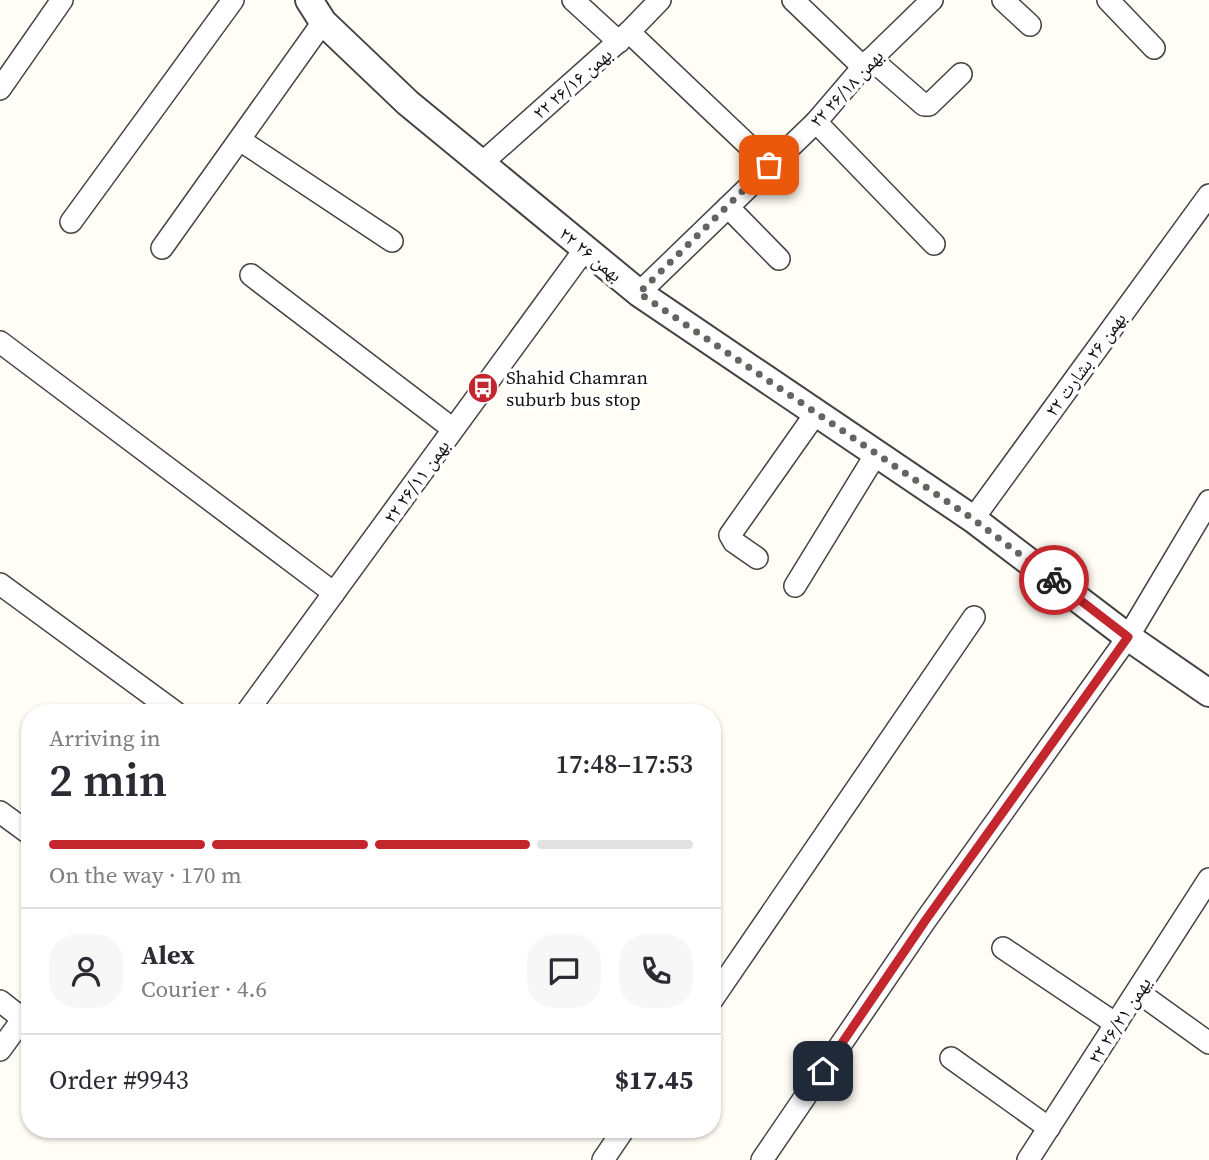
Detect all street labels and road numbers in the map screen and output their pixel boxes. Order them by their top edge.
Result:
street label: ۲۲ بهمن ۲۶/۱۶ [527,41,617,125]
street label: ۲۲ بهمن ۲۶/۱۸ [803,43,889,133]
street label: ۲۲ بهمن ۲۶ [554,220,628,288]
street label: بهمن ۲۶ بشارت ۲۲ [1038,306,1132,422]
street label: ۲۲ بهمن ۲۶/۱۱ [377,434,455,528]
street label: ۲۲ یهمن ۲۶/۲۱ [1081,971,1157,1069]

